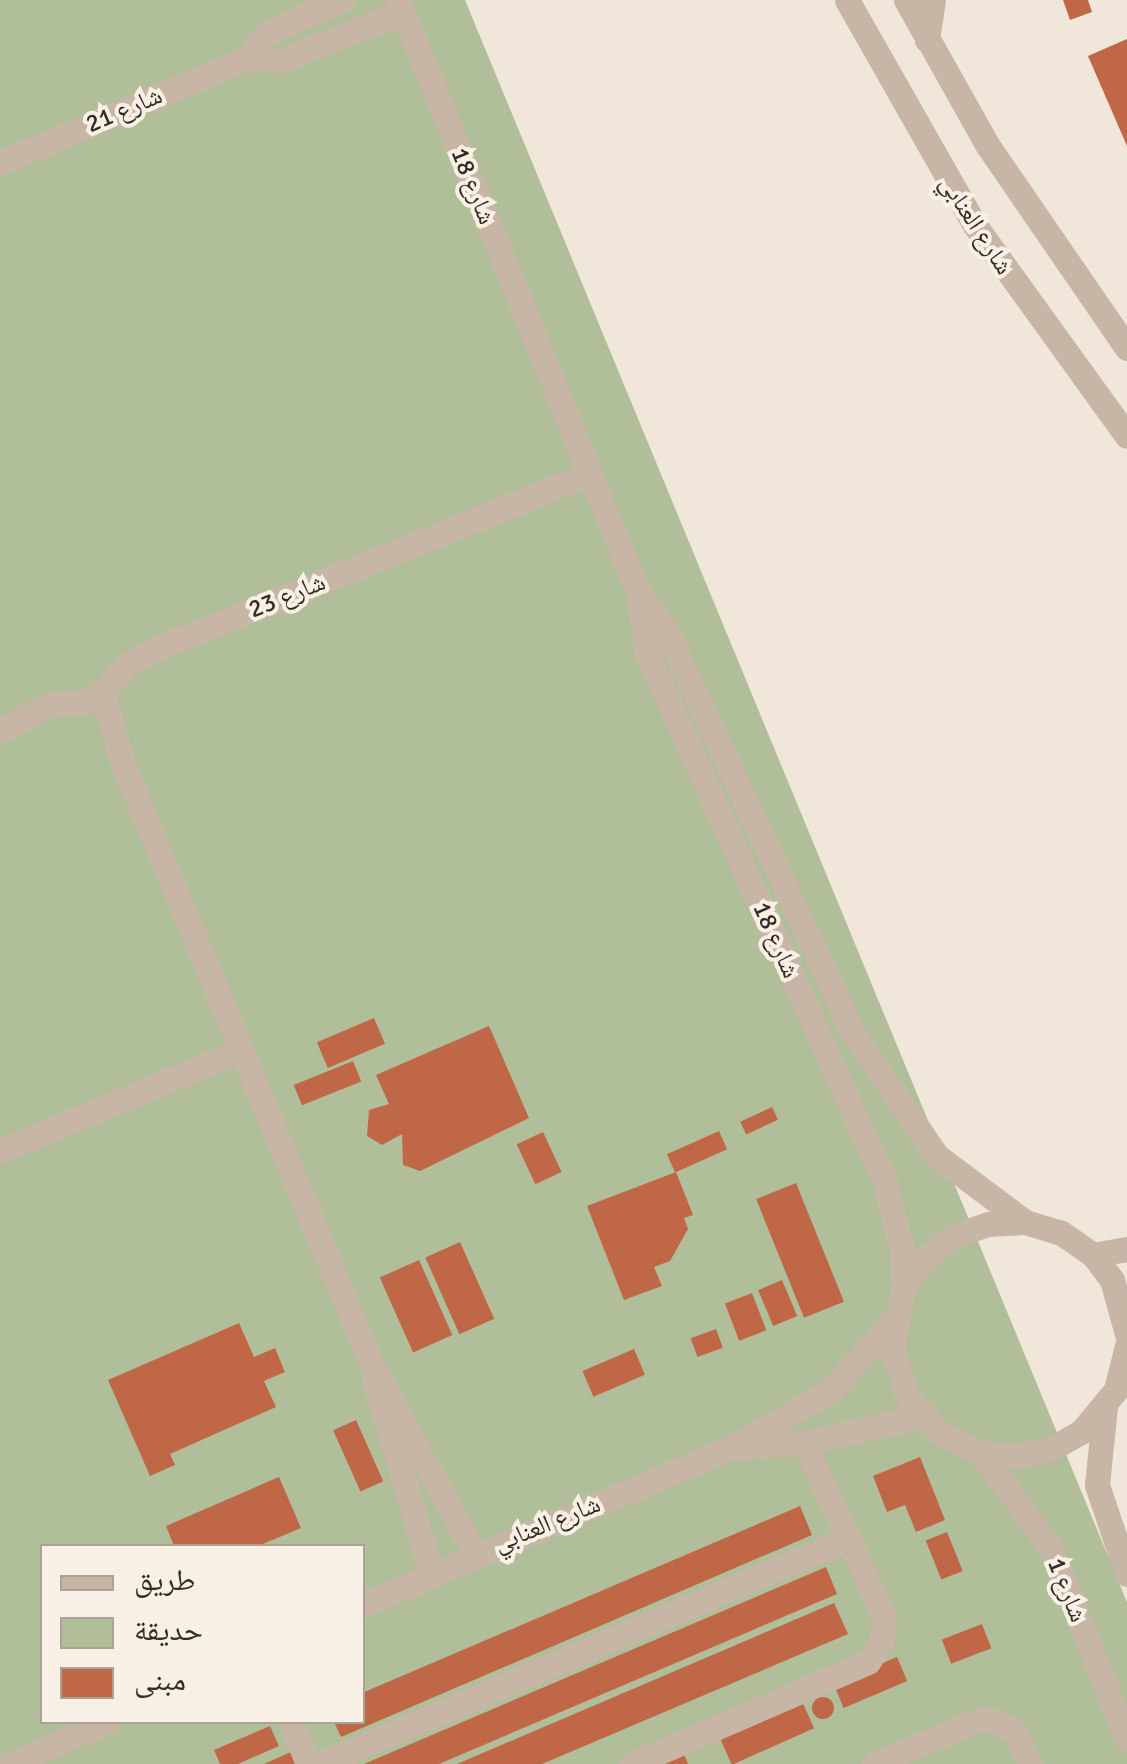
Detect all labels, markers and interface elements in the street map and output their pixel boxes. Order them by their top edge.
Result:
street label: شارع 21 [81,81,167,139]
street label: شارع 18 [444,143,502,229]
street label: شارع العنابي [933,170,1019,280]
street label: شارع 23 [244,567,330,625]
street label: شارع 18 [746,897,806,983]
street label: شارع العنابي [489,1489,605,1559]
legend [40,1544,365,1724]
street label: شارع 1 [1041,1554,1093,1626]
text: طريق [134,1562,195,1599]
text: حديقة [134,1612,203,1649]
text: مبنى [134,1662,186,1699]

